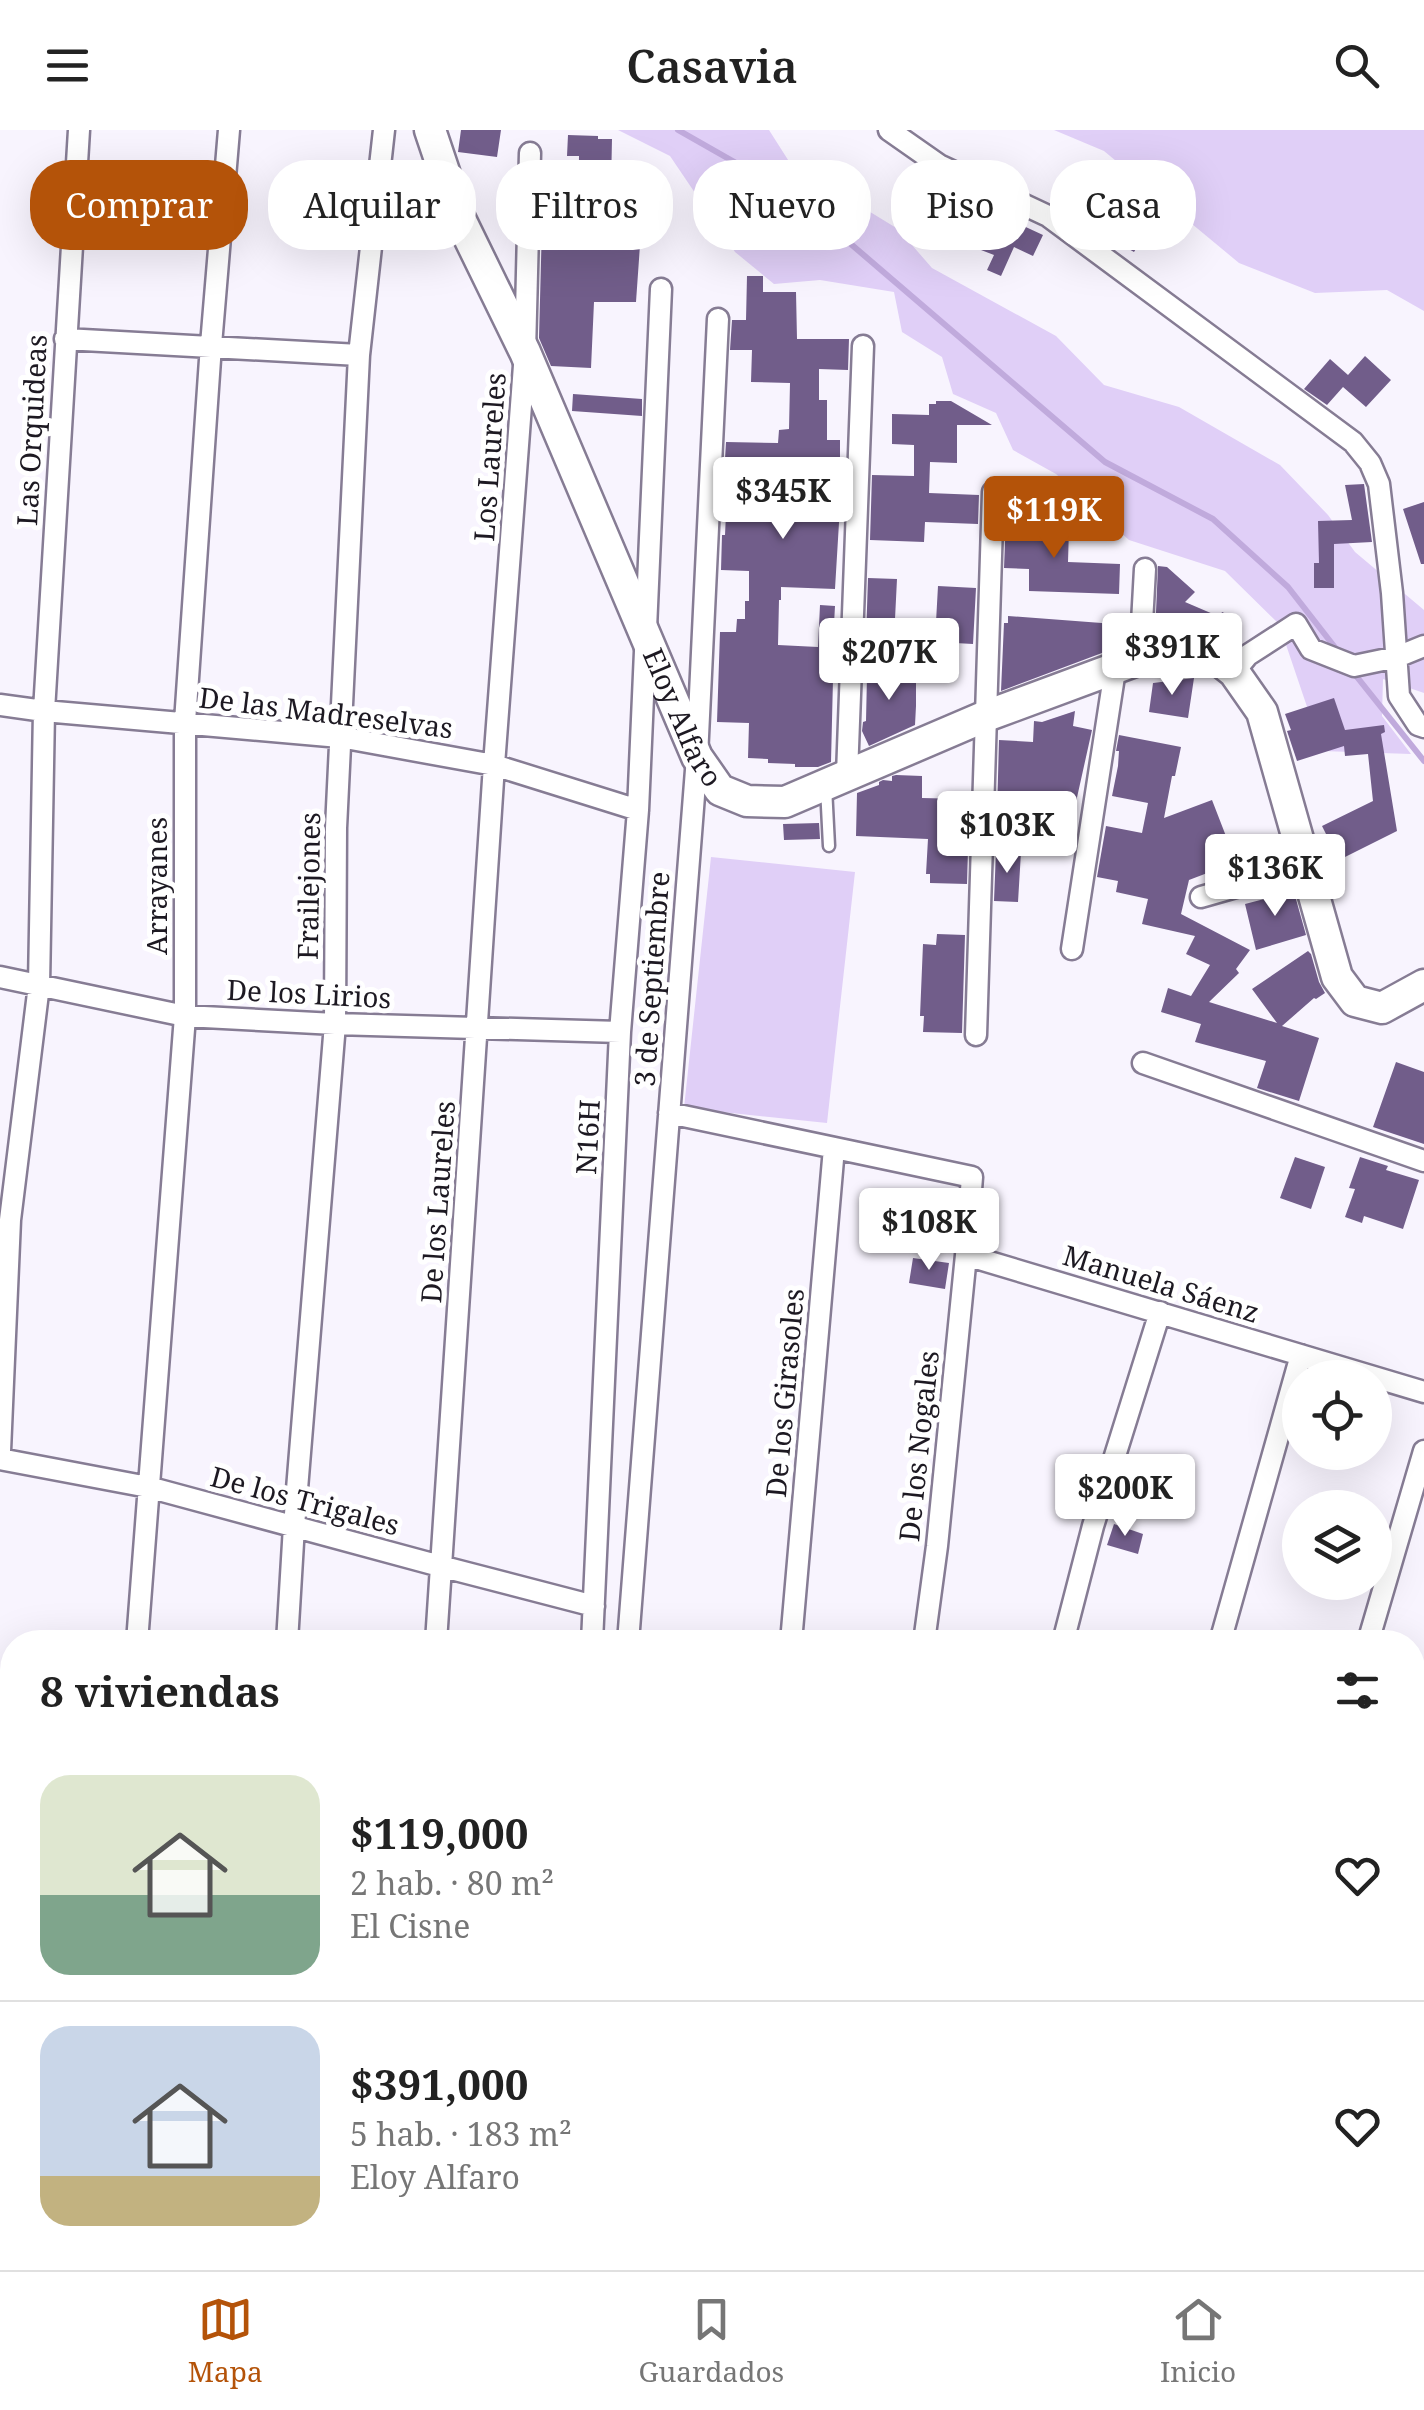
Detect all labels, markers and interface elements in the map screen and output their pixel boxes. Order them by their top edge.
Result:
text: Casavia [626,35,798,96]
icon: menu [40,38,95,93]
icon: search [1329,38,1384,93]
chip: Comprar [30,160,248,250]
chip: Alquilar [268,160,476,250]
chip: Filtros [496,160,673,250]
chip: Nuevo [693,160,871,250]
chip: Piso [891,160,1030,250]
chip: Casa [1050,160,1196,250]
street label: Las Orquideas [7,333,55,527]
street label: Los Laureles [464,371,514,543]
pin: $345K [713,457,853,542]
text: $345K [735,468,831,511]
pin: $119K [984,476,1124,561]
text: $119K [1006,487,1102,530]
pin: $391K [1102,613,1242,698]
pin: $207K [819,618,959,703]
text: $391K [1124,624,1220,667]
text: $207K [841,629,937,672]
street label: Eloy Alfaro [635,642,732,794]
street label: De las Madreselvas [197,678,455,746]
pin: $103K [937,791,1077,876]
text: $103K [959,802,1055,845]
street label: Frailejones [288,812,328,960]
street label: Arrayanes [137,817,175,955]
pin: $136K [1205,834,1345,919]
text: $136K [1227,845,1323,888]
street label: 3 de Septiembre [625,870,677,1088]
street label: De los Lirios [226,970,392,1016]
street label: De los Laureles [411,1099,463,1304]
street label: N16H [566,1099,608,1175]
pin: $108K [859,1188,999,1273]
text: $108K [881,1199,977,1242]
street label: Manuela Sáenz [1059,1235,1264,1331]
street label: De los Girasoles [756,1287,812,1499]
street label: De los Nogales [889,1348,947,1543]
map controls [1282,1360,1392,1600]
button: locate [1282,1360,1392,1470]
pin: $200K [1055,1454,1195,1539]
street label: De los Trigales [207,1457,404,1543]
text: $200K [1077,1465,1173,1508]
button: layers [1282,1490,1392,1600]
text: 8 viviendas [40,1662,280,1719]
icon: filters [1330,1663,1385,1718]
text: $119,000 [350,1804,528,1861]
icon: home [120,1815,240,1935]
icon: heart [1330,1848,1385,1903]
text: 2 hab. · 80 m² [350,1861,554,1904]
text: El Cisne [350,1904,470,1947]
text: $391,000 [350,2055,528,2112]
icon: home [120,2066,240,2186]
icon: heart [1330,2099,1385,2154]
text: 5 hab. · 183 m² [350,2112,572,2155]
text: Eloy Alfaro [350,2155,520,2198]
tab: Mapa [188,2292,263,2390]
tab: Guardados [639,2292,784,2390]
tab: Inicio [1160,2292,1236,2390]

